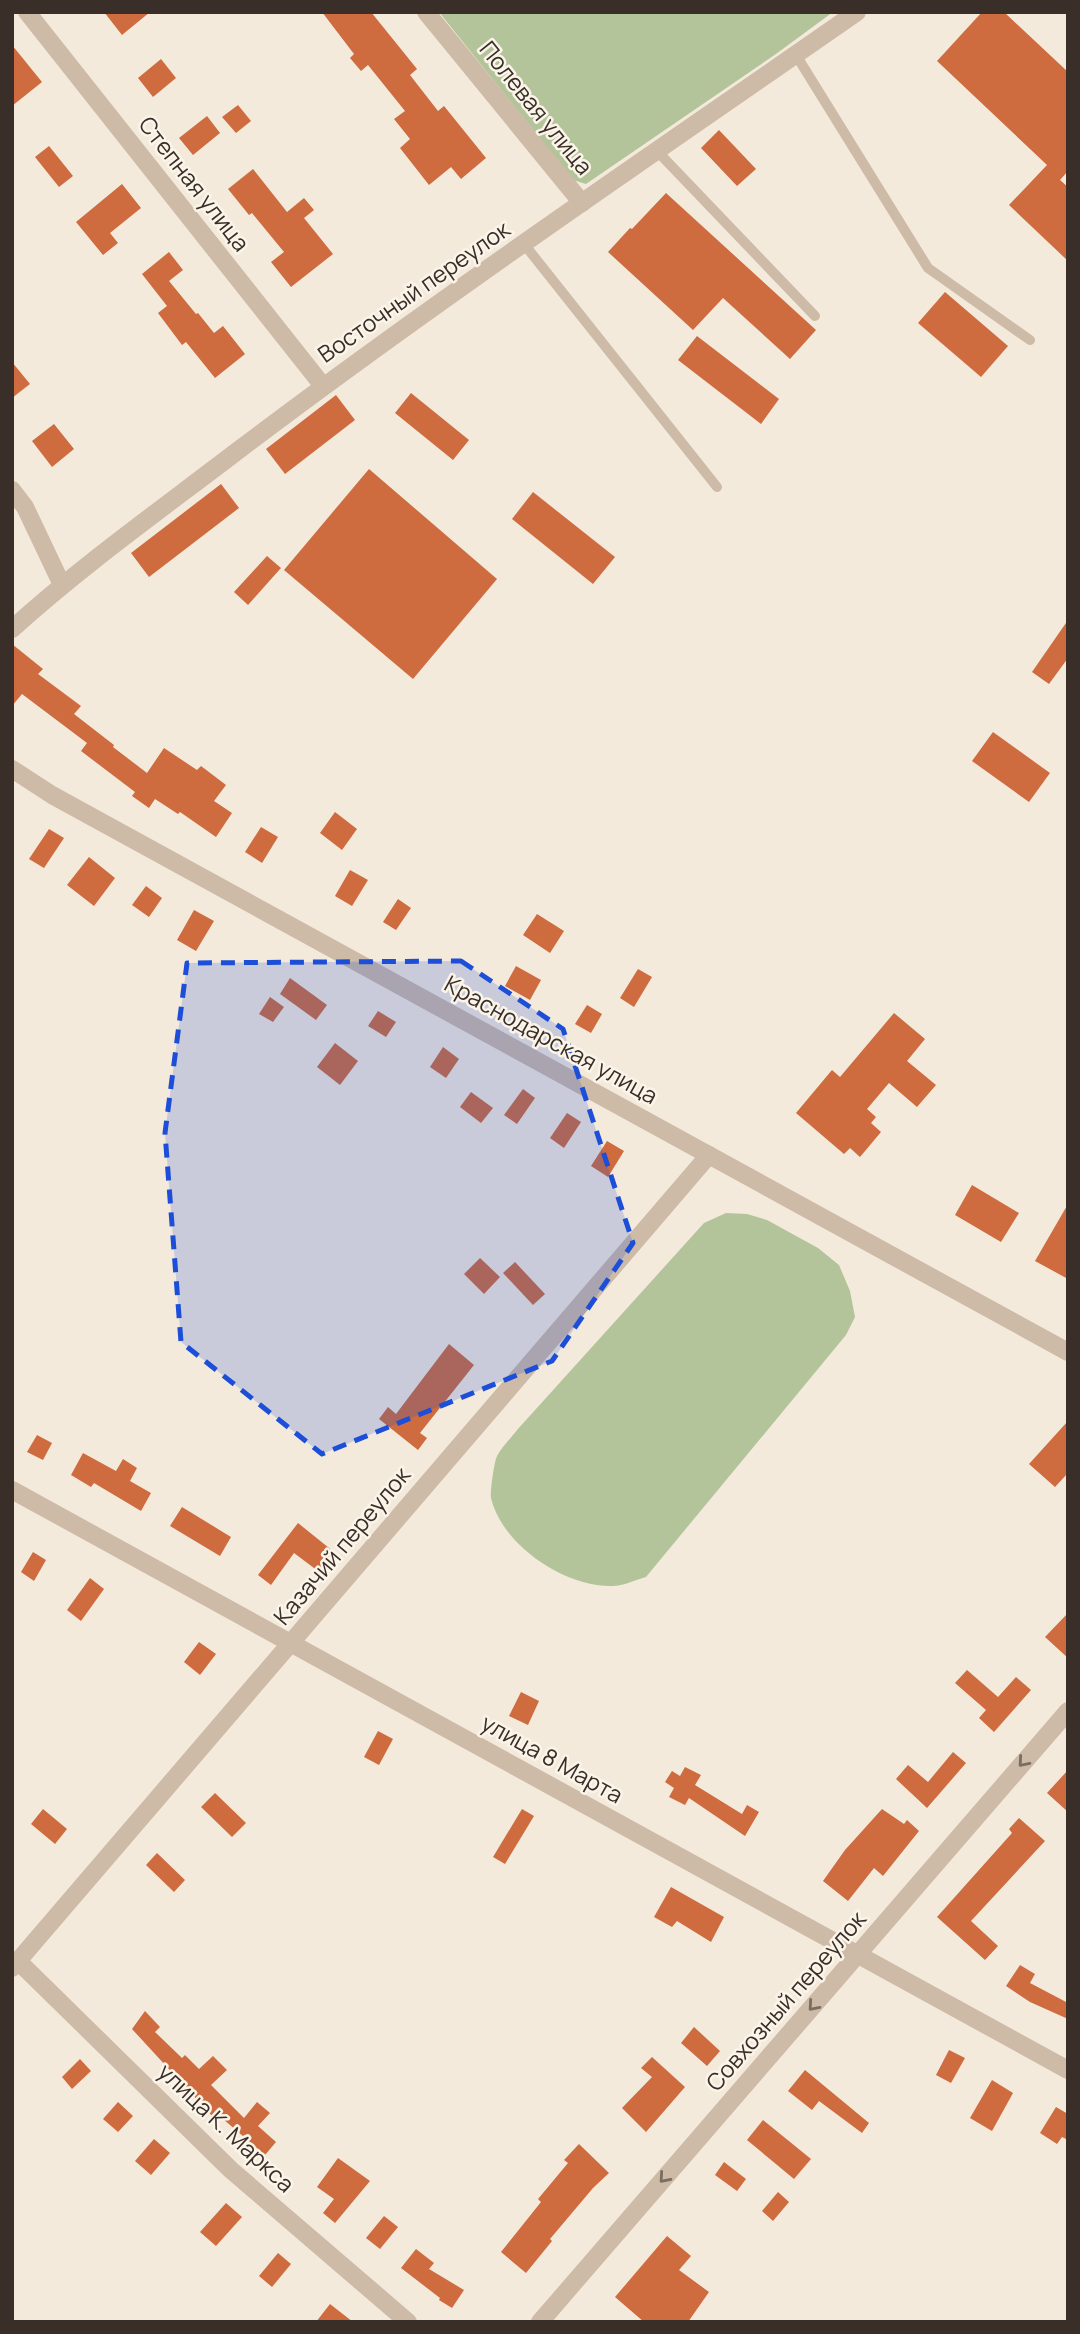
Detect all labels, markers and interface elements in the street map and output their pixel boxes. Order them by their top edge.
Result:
street label: Полевая улица [473,34,601,181]
street label: Степная улица [132,109,258,258]
street label: Восточный переулок [311,212,516,370]
street label: Краснодарская улица [439,967,664,1111]
street label: Казачий переулок [266,1459,417,1631]
street label: улица 8 Марта [476,1706,629,1810]
one-way arrow [1019,1754,1031,1767]
street label: Совхозный переулок [698,1903,873,2097]
one-way arrow [809,1998,821,2011]
street label: улица К. Маркса [151,2056,302,2199]
one-way arrow [660,2170,672,2183]

